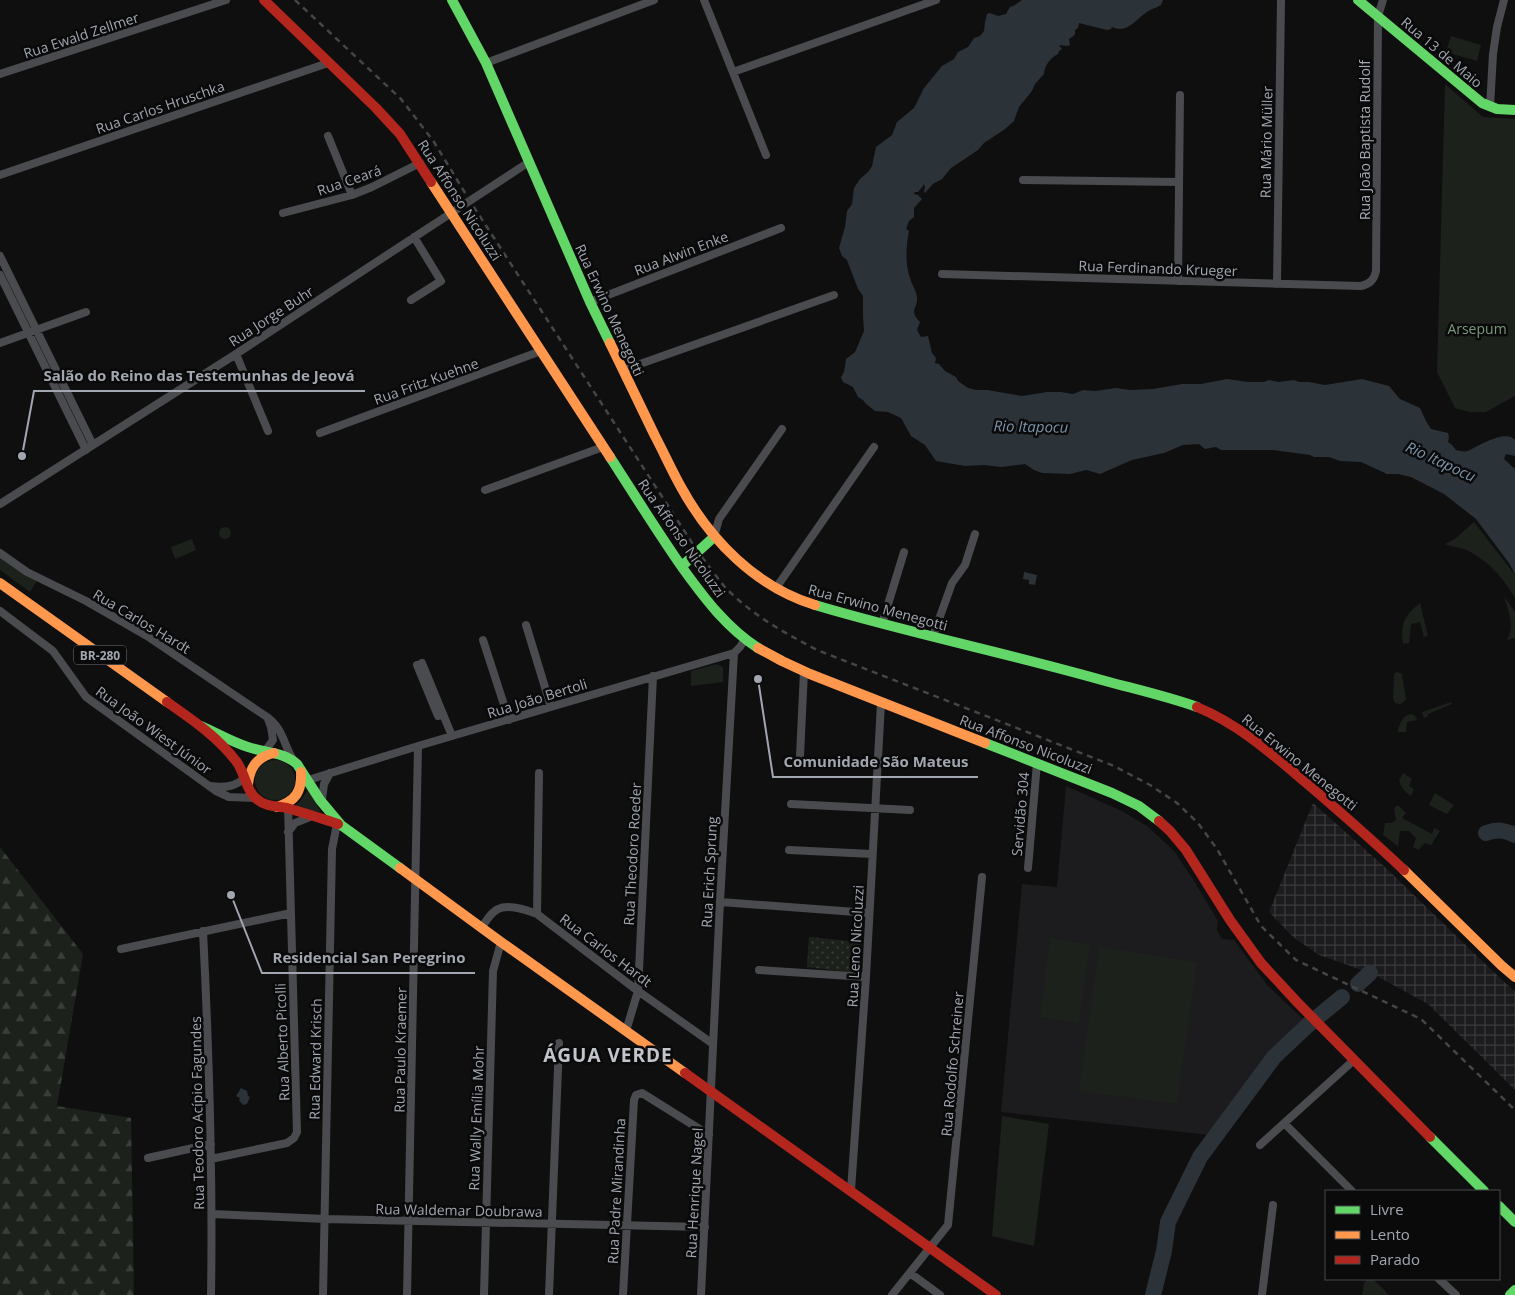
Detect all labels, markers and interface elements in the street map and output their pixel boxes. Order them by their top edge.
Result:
street label: Rua Ewald Zellmer [21,7,141,63]
street label: Rua 13 de Maio [1397,12,1487,92]
street label: Rua João Baptista Rudolf [1355,59,1374,220]
street label: Rua Carlos Hruschka [93,76,227,138]
street label: Rua Mário Müller [1256,85,1276,198]
street label: Rua Affonso Nicoluzzi [414,136,506,264]
street label: Rua Ceará [314,160,384,200]
street label: Rua Alwin Enke [631,226,731,280]
street label: Rua Erwino Menegotti [571,241,649,379]
street label: Rua Ferdinando Krueger [1078,256,1238,280]
street label: Rua Jorge Buhr [225,281,317,351]
park label: Arsepum [1447,319,1507,338]
street label: Rua Fritz Kuehne [371,353,481,409]
callout: Salão do Reino das Testemunhas de Jeová [34,361,365,391]
text: Salão do Reino das Testemunhas de Jeová [43,365,355,385]
water label: Rio Itapocu [993,415,1069,437]
water label: Rio Itapocu [1403,436,1479,486]
street label: Rua Affonso Nicoluzzi [634,475,730,601]
street label: Rua Erwino Menegotti [806,579,950,635]
street label: Rua Carlos Hardt [90,584,194,658]
road number: BR-280 [74,646,126,664]
street label: Rua João Bertoli [485,674,589,722]
street label: Rua João Wiest Júnior [92,681,216,779]
street label: Rua Erwino Menegotti [1238,709,1362,815]
street label: Rua Affonso Nicoluzzi [957,710,1095,778]
callout: Comunidade São Mateus [773,747,978,777]
text: Comunidade São Mateus [783,751,969,771]
street label: Servidão 304 [1007,771,1033,857]
street label: Rua Theodoro Roeder [619,782,645,926]
street label: Rua Erich Sprung [697,816,721,928]
street label: Rua Leno Nicoluzzi [842,884,868,1008]
street label: Rua Carlos Hardt [556,909,656,991]
callout: Residencial San Peregrino [262,943,475,973]
text: Residencial San Peregrino [273,947,465,967]
street label: Rua Alberto Picolli [270,983,294,1101]
street label: Rua Paulo Kraemer [389,987,411,1113]
street label: Rua Rodolfo Schreiner [936,991,968,1137]
street label: Rua Edward Krisch [304,998,326,1120]
street label: Rua Teodoro Acípio Fagundes [186,1016,208,1210]
district label: ÁGUA VERDE [543,1042,673,1068]
street label: Rua Wally Emília Mohr [464,1045,488,1191]
street label: Rua Padre Mirandinha [603,1118,629,1264]
street label: Rua Henrique Nagel [681,1127,707,1259]
legend [1325,1190,1500,1280]
street label: Rua Waldemar Doubrawa [375,1199,543,1221]
text: Livre [1370,1199,1404,1219]
text: Lento [1370,1224,1410,1244]
text: Parado [1370,1249,1420,1269]

